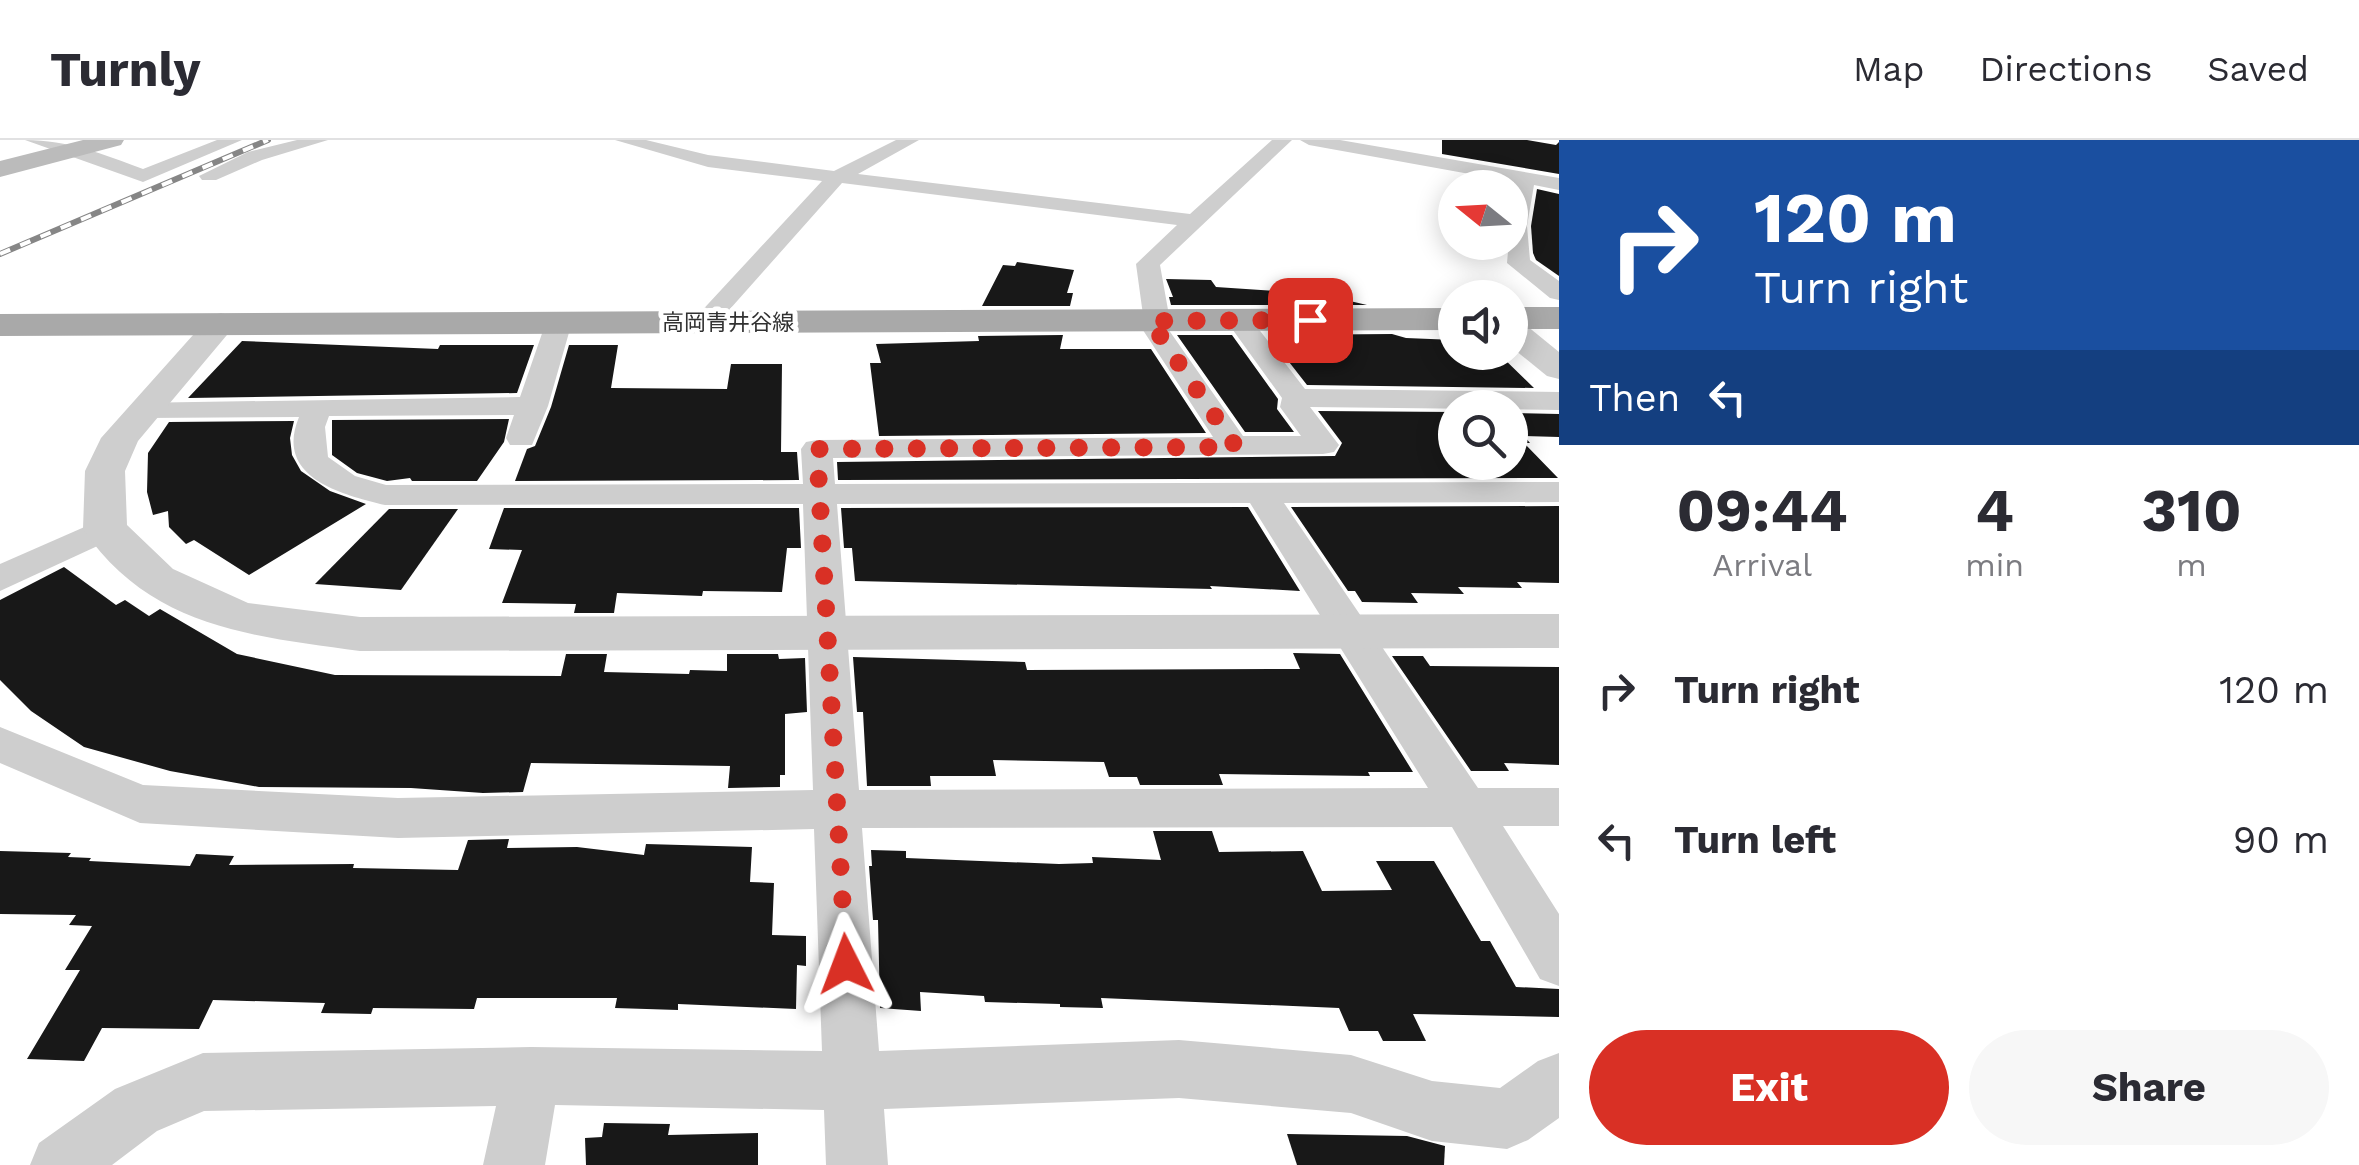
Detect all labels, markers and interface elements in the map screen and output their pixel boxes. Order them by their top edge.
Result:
text: Turnly [50,41,200,98]
text: Map [1853,48,1924,90]
text: Directions [1979,48,2152,90]
text: Saved [2207,48,2309,90]
north arrow [1438,170,1528,260]
map controls [1438,170,1528,480]
text: 120 m [1754,177,1957,259]
icon: right [1589,180,1719,310]
text: Turn right [1754,261,1968,314]
pin [1268,278,1353,363]
button: sound [1438,280,1528,370]
icon: arrive [1283,293,1338,348]
street label: 高岡青井谷線 [662,310,794,335]
icon: left [1700,370,1755,425]
text: Then [1589,376,1680,420]
button: search [1438,390,1528,480]
text: 09:44 [1676,475,1848,546]
text: 4 [1975,475,2014,546]
text: 310 [2141,475,2242,546]
text: Arrival [1712,546,1812,584]
text: min [1965,546,2024,584]
text: m [2176,546,2207,584]
icon: right [1589,663,1644,718]
text: Turn right [1674,668,1860,712]
text: 120 m [2219,668,2329,712]
icon: left [1589,813,1644,868]
text: Turn left [1674,818,1836,862]
text: 90 m [2233,818,2329,862]
position arrow [794,912,898,1016]
button: Exit [1589,1030,1949,1145]
button: Share [1969,1030,2329,1145]

